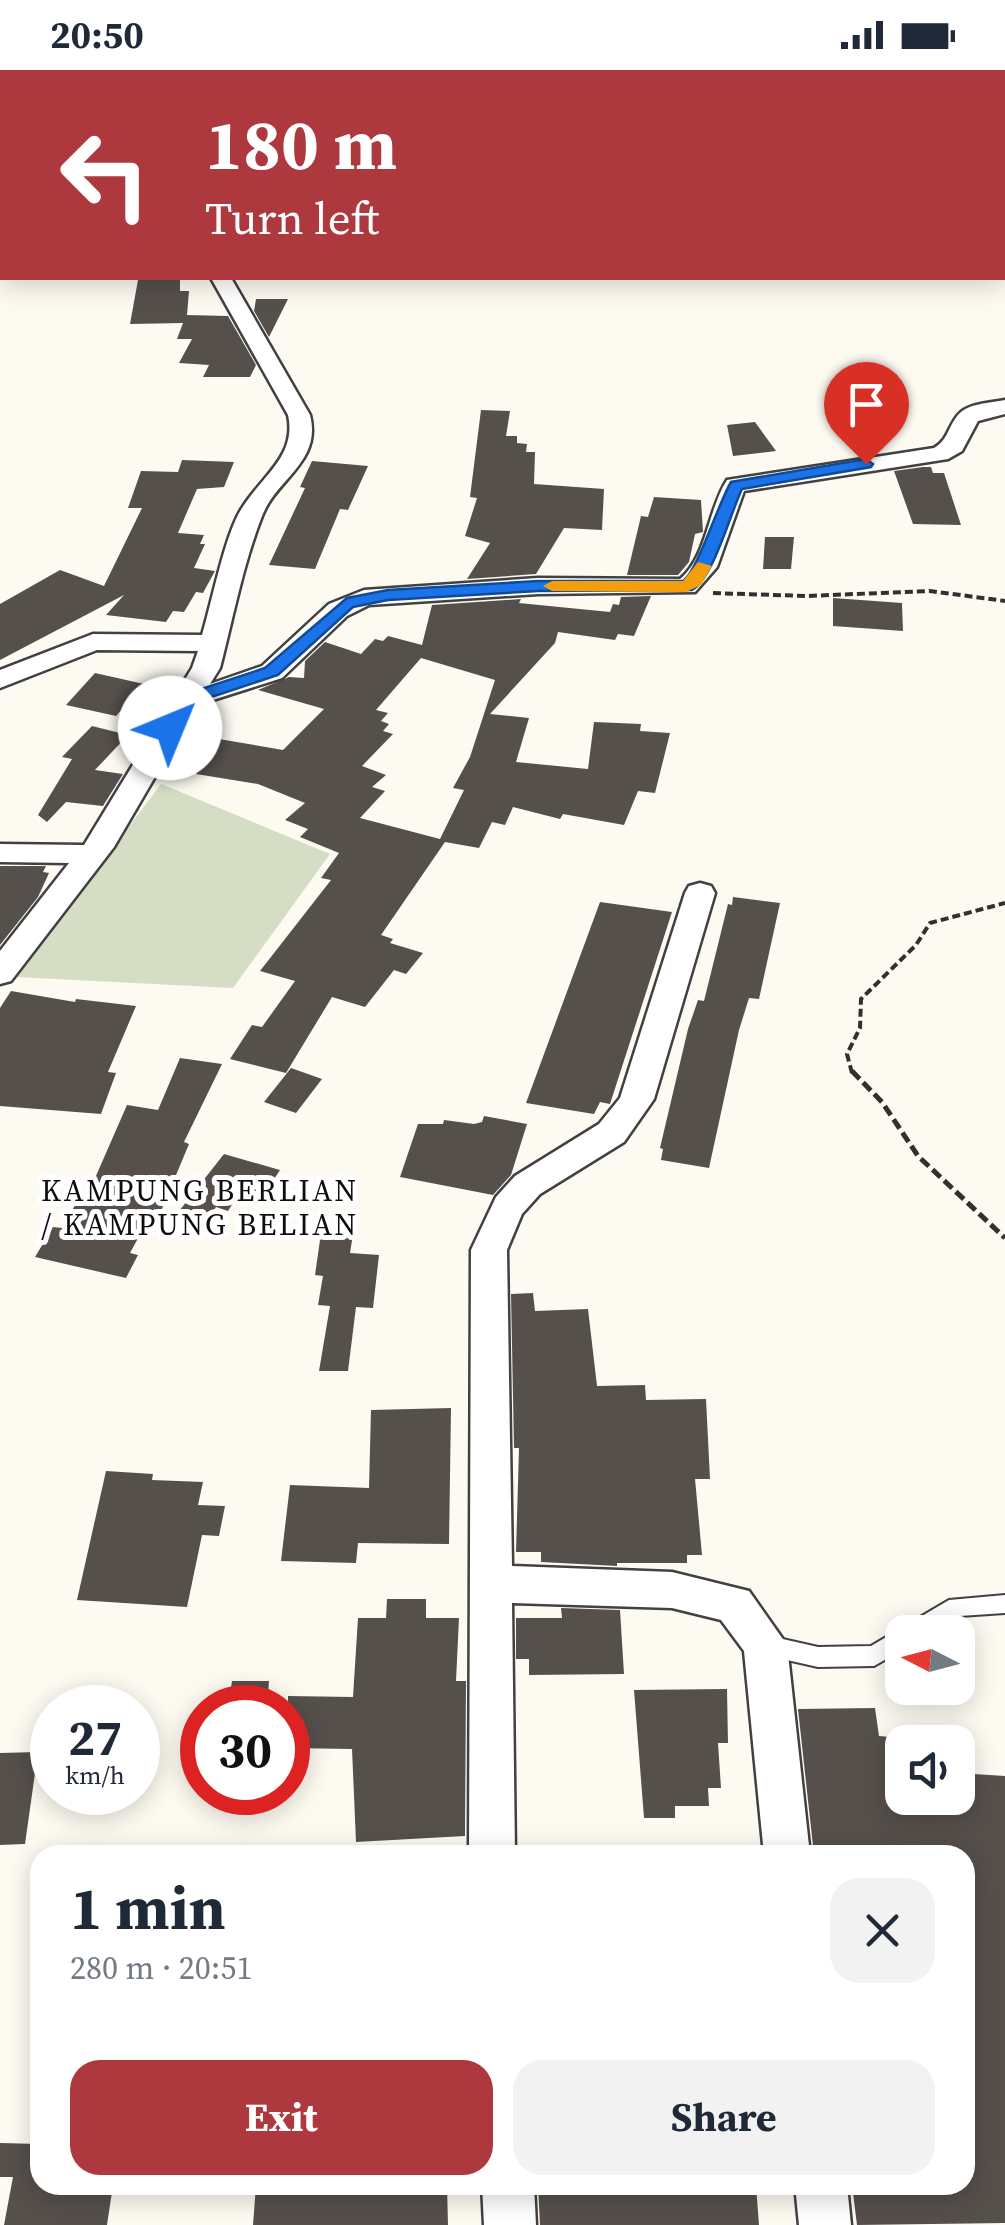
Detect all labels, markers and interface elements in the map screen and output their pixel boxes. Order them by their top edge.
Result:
text: 20:50 [50,9,144,61]
text: 180 m [205,96,397,192]
icon: left [40,110,170,240]
text: Turn left [205,187,379,249]
pin [824,362,909,465]
icon: arrive [839,377,894,432]
position arrow [118,676,222,780]
district label: KAMPUNG BERLIAN / KAMPUNG BELIAN [41,1170,359,1245]
north arrow [885,1615,975,1705]
map controls [885,1615,975,1815]
speed limit sign: 30 [180,1685,310,1815]
text: 27 [68,1703,122,1772]
button: sound [885,1725,975,1815]
text: km/h [65,1758,125,1792]
text: 1 min [70,1867,226,1949]
button: close [830,1878,935,1983]
text: 280 m · 20:51 [70,1946,252,1990]
button: Exit [70,2060,493,2175]
button: Share [513,2060,935,2175]

